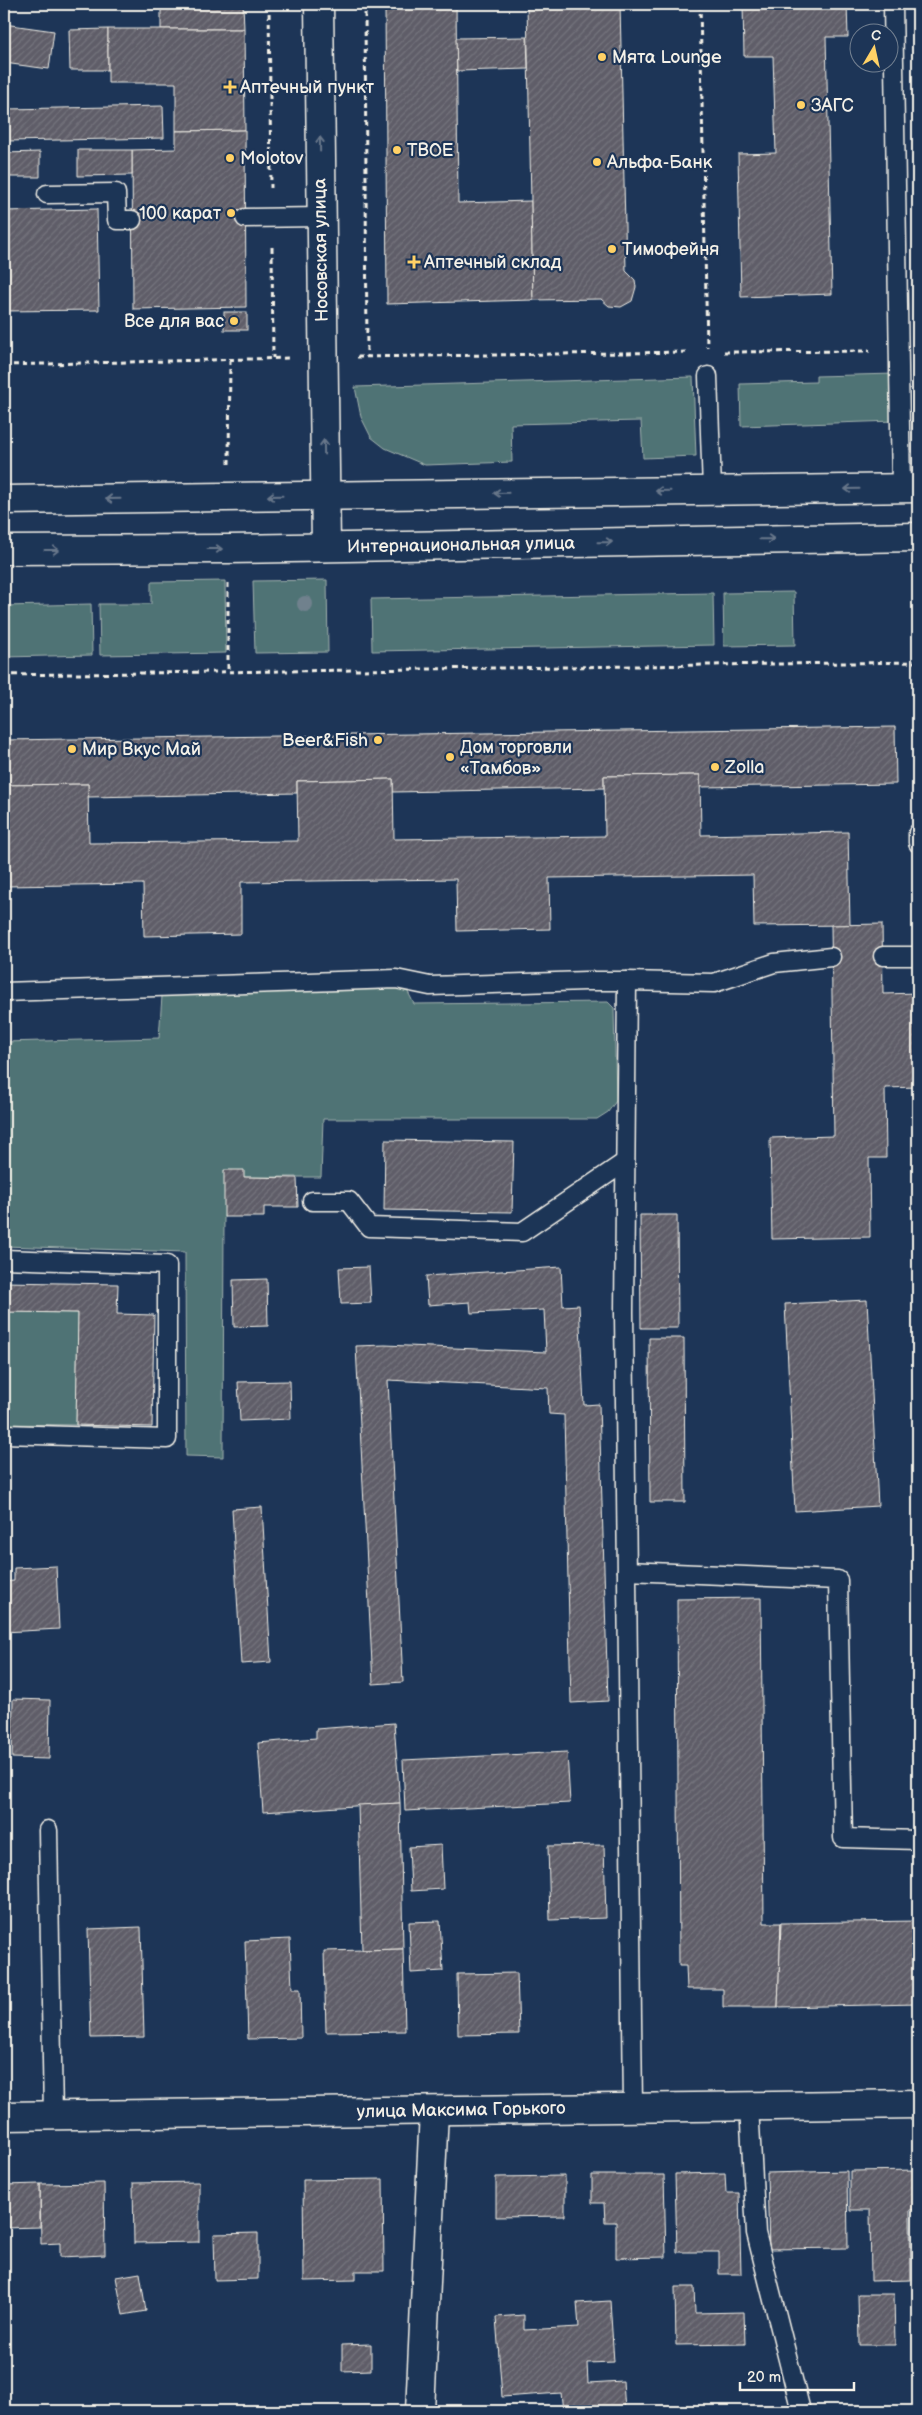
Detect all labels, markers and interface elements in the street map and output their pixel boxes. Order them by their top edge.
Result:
north arrow [850,22,900,72]
text: С [870,26,882,45]
place label: Мята Lounge [612,47,722,68]
marker: Мята Lounge [596,51,608,63]
place label: Аптечный пункт [239,77,375,98]
marker: Аптечный пункт [224,81,236,93]
place label: ЗАГС [811,95,854,116]
marker: ЗАГС [795,99,807,111]
one-way arrow [315,137,325,153]
place label: ТВОЕ [407,140,454,161]
marker: ТВОЕ [391,144,403,156]
place label: Molotov [240,148,304,169]
marker: Molotov [224,152,236,164]
place label: Альфа-Банк [606,152,713,173]
marker: Альфа-Банк [591,156,603,168]
street label: Носовская улица [309,178,333,322]
place label: 100 карат [139,203,222,224]
marker: 100 карат [225,207,237,219]
place label: Тимофейня [622,239,719,260]
marker: Тимофейня [606,243,618,255]
place label: Аптечный склад [423,252,562,273]
marker: Аптечный склад [408,256,420,268]
place label: Все для вас [124,311,224,332]
marker: Все для вас [228,315,240,327]
one-way arrow [319,439,328,455]
one-way arrow [844,484,860,494]
one-way arrow [656,486,672,496]
one-way arrow [493,488,510,498]
one-way arrow [268,492,284,501]
one-way arrow [105,494,121,503]
street label: Интернациональная улица [347,533,576,557]
one-way arrow [759,535,775,544]
one-way arrow [596,537,613,547]
one-way arrow [206,544,223,554]
one-way arrow [44,545,60,555]
place label: Beer&Fish [282,730,368,751]
marker: Beer&Fish [372,734,384,746]
place label: Дом торговли «Тамбов» [460,737,572,779]
place label: Мир Вкус Май [82,739,201,760]
marker: Мир Вкус Май [66,743,78,755]
marker: Дом торговли «Тамбов» [444,751,456,763]
place label: Zolla [724,757,764,778]
marker: Zolla [709,761,721,773]
street label: улица Максима Горького [356,2098,566,2122]
scale bar [740,2360,853,2392]
text: 20 m [747,2368,781,2387]

